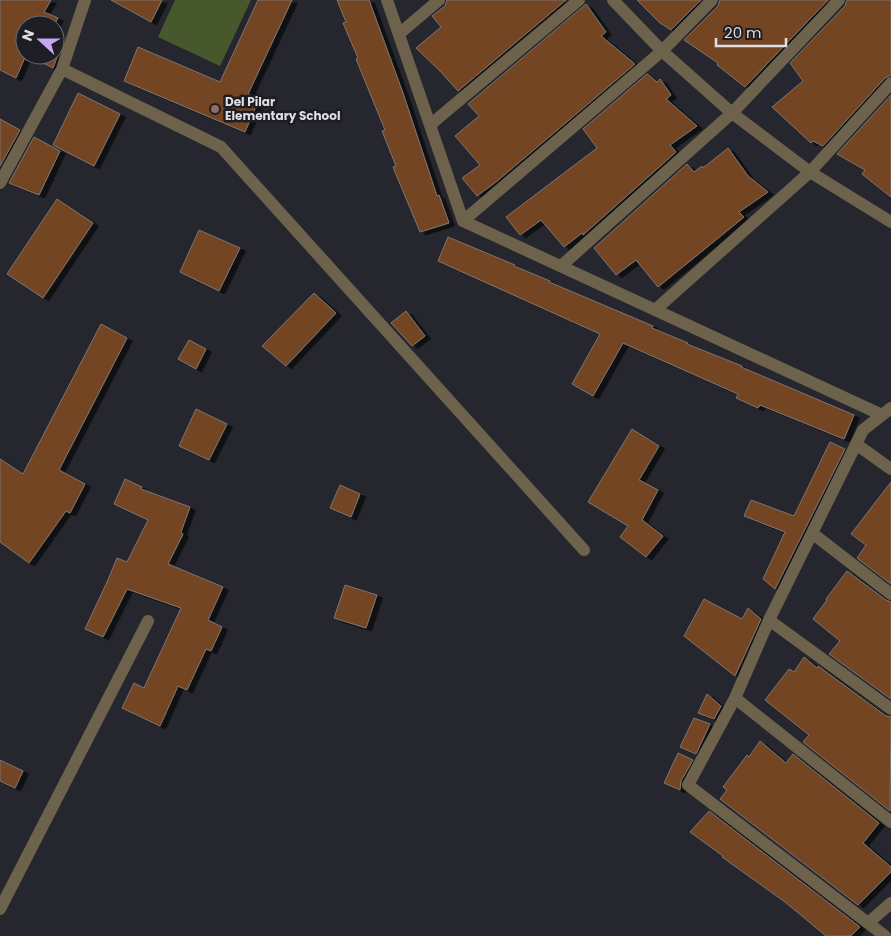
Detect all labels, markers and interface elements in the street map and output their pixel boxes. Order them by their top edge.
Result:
north arrow [15,15,65,65]
scale bar [716,15,786,47]
text: 20 m [724,22,762,43]
text: N [17,27,39,44]
place label: Del Pilar Elementary School [225,93,340,124]
marker: Del Pilar Elementary School [209,103,221,115]

